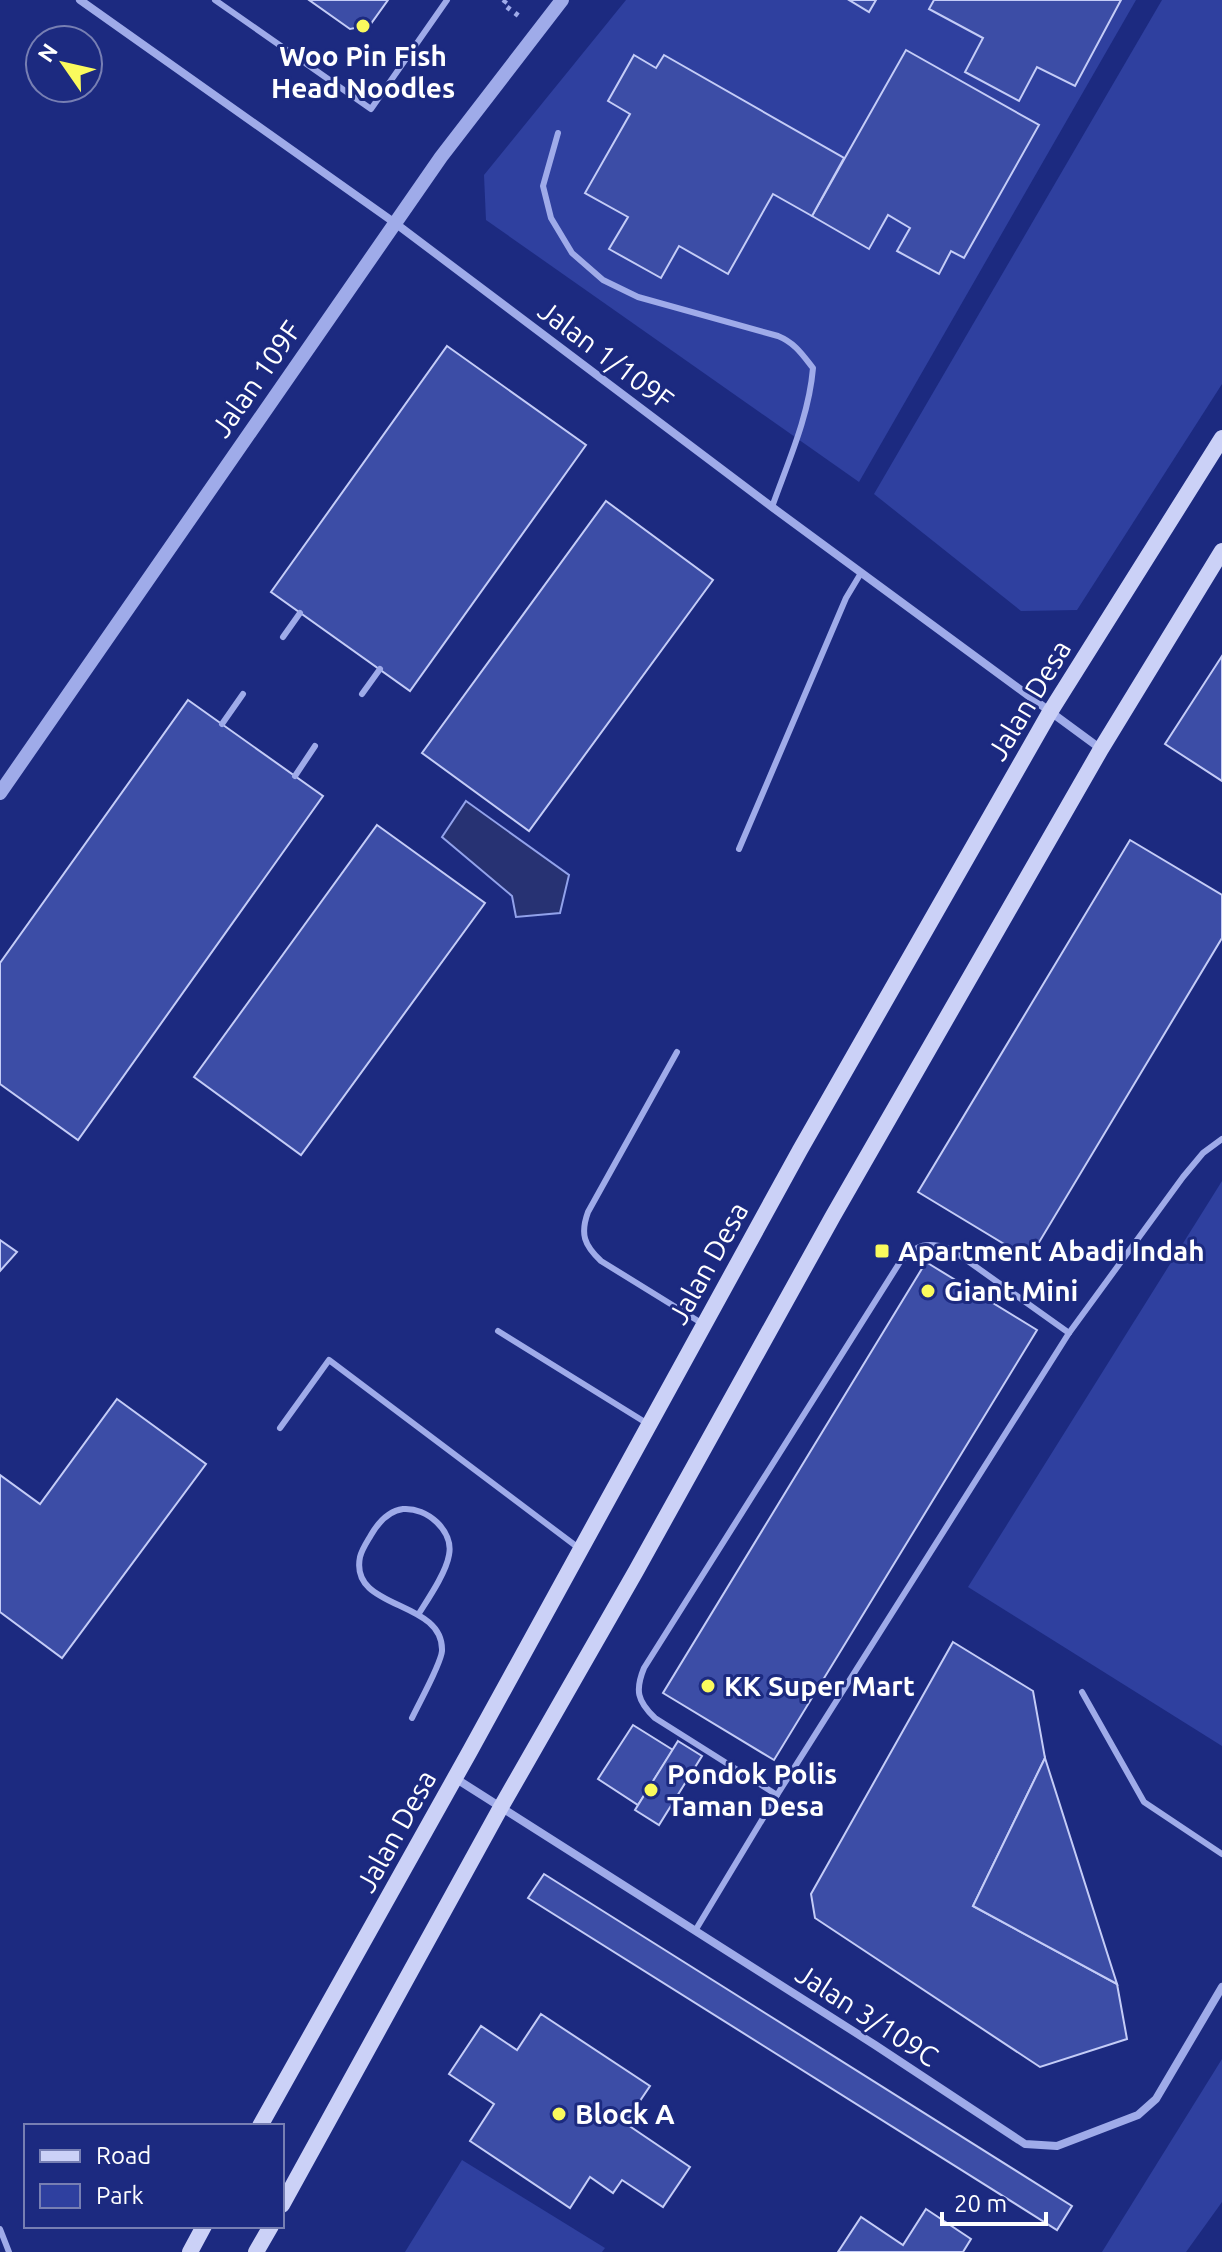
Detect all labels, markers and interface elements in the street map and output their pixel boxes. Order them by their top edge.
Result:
marker: Woo Pin Fish Head Noodles [354,17,372,35]
north arrow [24,24,104,104]
text: N [32,39,62,66]
place label: Woo Pin Fish Head Noodles [271,40,455,103]
street label: Jalan 1/109F [533,294,680,415]
street label: Jalan 109F [204,315,307,443]
street label: Jalan Desa [981,634,1076,765]
street label: Jalan Desa [661,1197,754,1329]
place label: Apartment Abadi Indah [898,1235,1205,1266]
marker: Apartment Abadi Indah [873,1242,891,1260]
place label: Giant Mini [944,1275,1078,1306]
marker: Giant Mini [919,1282,937,1300]
place label: KK Super Mart [724,1670,915,1701]
marker: KK Super Mart [699,1677,717,1695]
place label: Pondok Polis Taman Desa [667,1758,837,1821]
street label: Jalan Desa [349,1765,442,1897]
marker: Pondok Polis Taman Desa [642,1781,660,1799]
street label: Jalan 3/109C [790,1957,944,2072]
place label: Block A [575,2098,675,2129]
marker: Block A [550,2105,568,2123]
legend [24,2124,284,2228]
text: Road [96,2142,151,2169]
scale bar [942,2176,1046,2226]
text: Park [96,2182,144,2209]
text: 20 m [954,2190,1007,2217]

